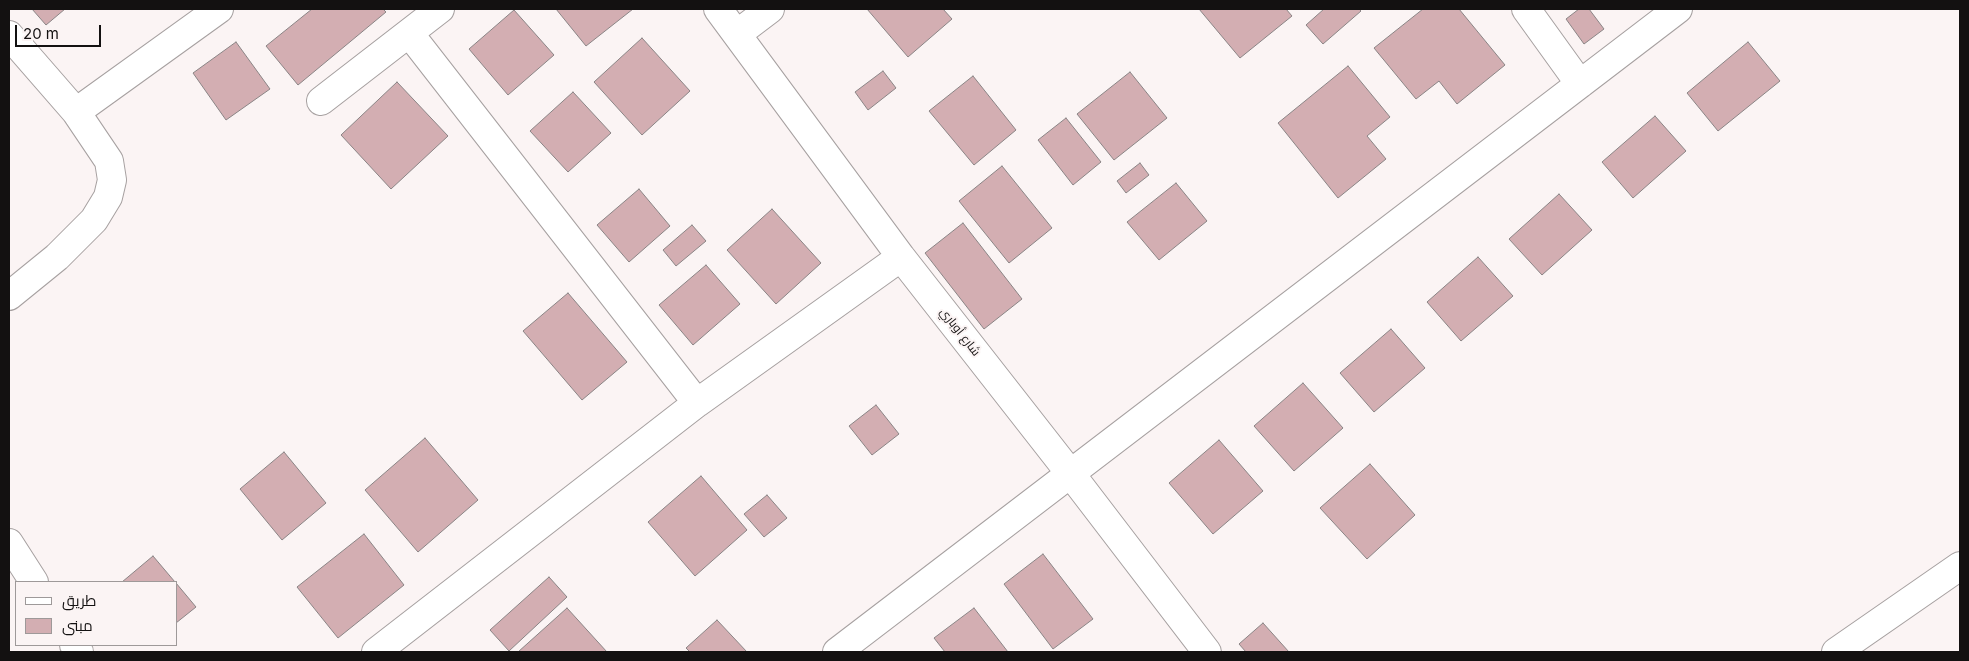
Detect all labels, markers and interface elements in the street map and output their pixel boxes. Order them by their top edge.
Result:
scale bar [18,15,104,47]
text: 20 m [23,24,59,43]
street label: شارع أوباري [937,305,983,359]
legend [15,581,178,646]
text: طريق [62,591,96,610]
text: مبنى [62,616,93,635]

